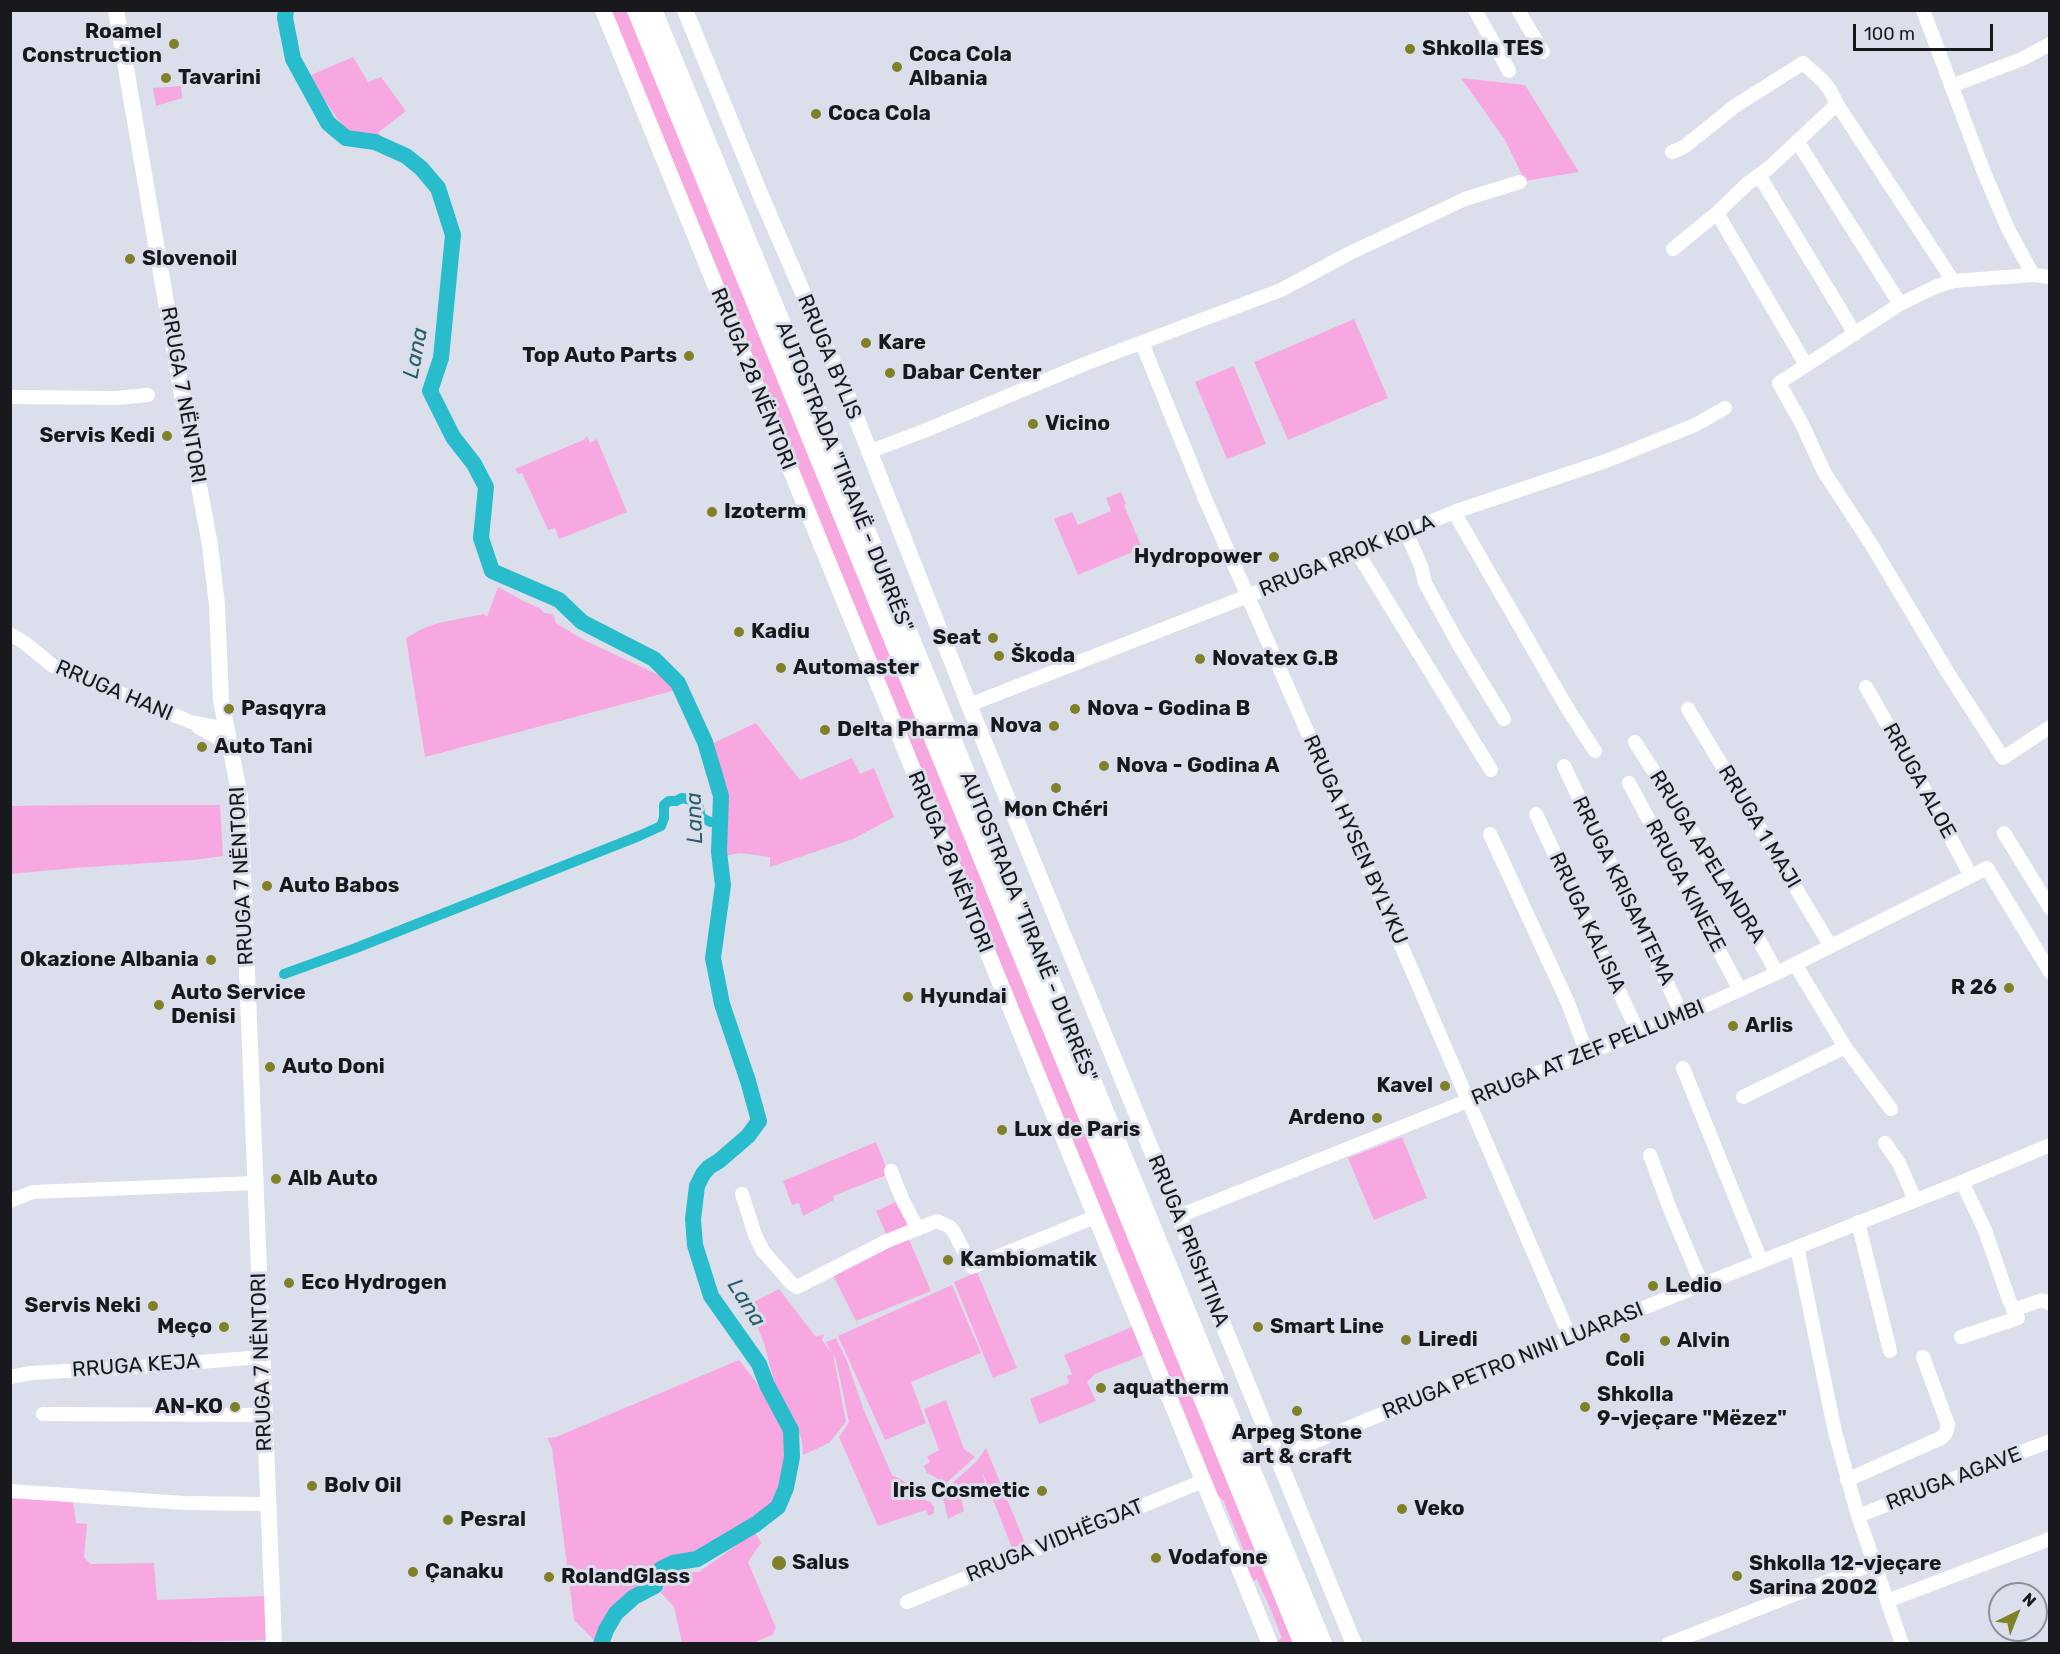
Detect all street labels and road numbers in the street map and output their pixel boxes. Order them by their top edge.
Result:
street label: RRUGA 28 NËNTORI [705,284,801,474]
street label: RRUGA BYLIS [791,291,867,423]
street label: RRUGA 7 NËNTORI [155,305,211,485]
street label: AUTOSTRADA "TIRANË - DURRËS" [770,318,918,636]
street label: RRUGA RROK KOLA [1256,509,1438,603]
street label: RRUGA HANI [52,655,176,727]
street label: RRUGA ALOE [1877,719,1961,843]
street label: RRUGA HYSEN BYLYKU [1297,731,1413,949]
street label: RRUGA 1 MAJI [1712,761,1806,893]
street label: RRUGA APELANDRA [1644,766,1770,948]
street label: RRUGA 28 NËNTORI [902,767,998,957]
street label: AUTOSTRADA "TIRANË - DURRËS" [954,768,1102,1086]
street label: RRUGA 7 NËNTORI [225,786,259,966]
street label: RRUGA KRISAMTEMA [1566,793,1680,989]
street label: RRUGA KINEZE [1639,815,1731,957]
street label: RRUGA KALISIA [1543,849,1631,997]
street label: RRUGA AT ZEF PELLUMBI [1468,995,1708,1111]
street label: RRUGA PRISHTINA [1142,1151,1234,1331]
street label: RRUGA 7 NËNTORI [246,1272,278,1452]
street label: RRUGA PETRO NINI LUARASI [1379,1297,1647,1425]
street label: RRUGA KEJA [71,1349,201,1383]
street label: RRUGA AGAVE [1883,1442,2025,1516]
street label: RRUGA VIDHËGJAT [963,1494,1147,1588]

